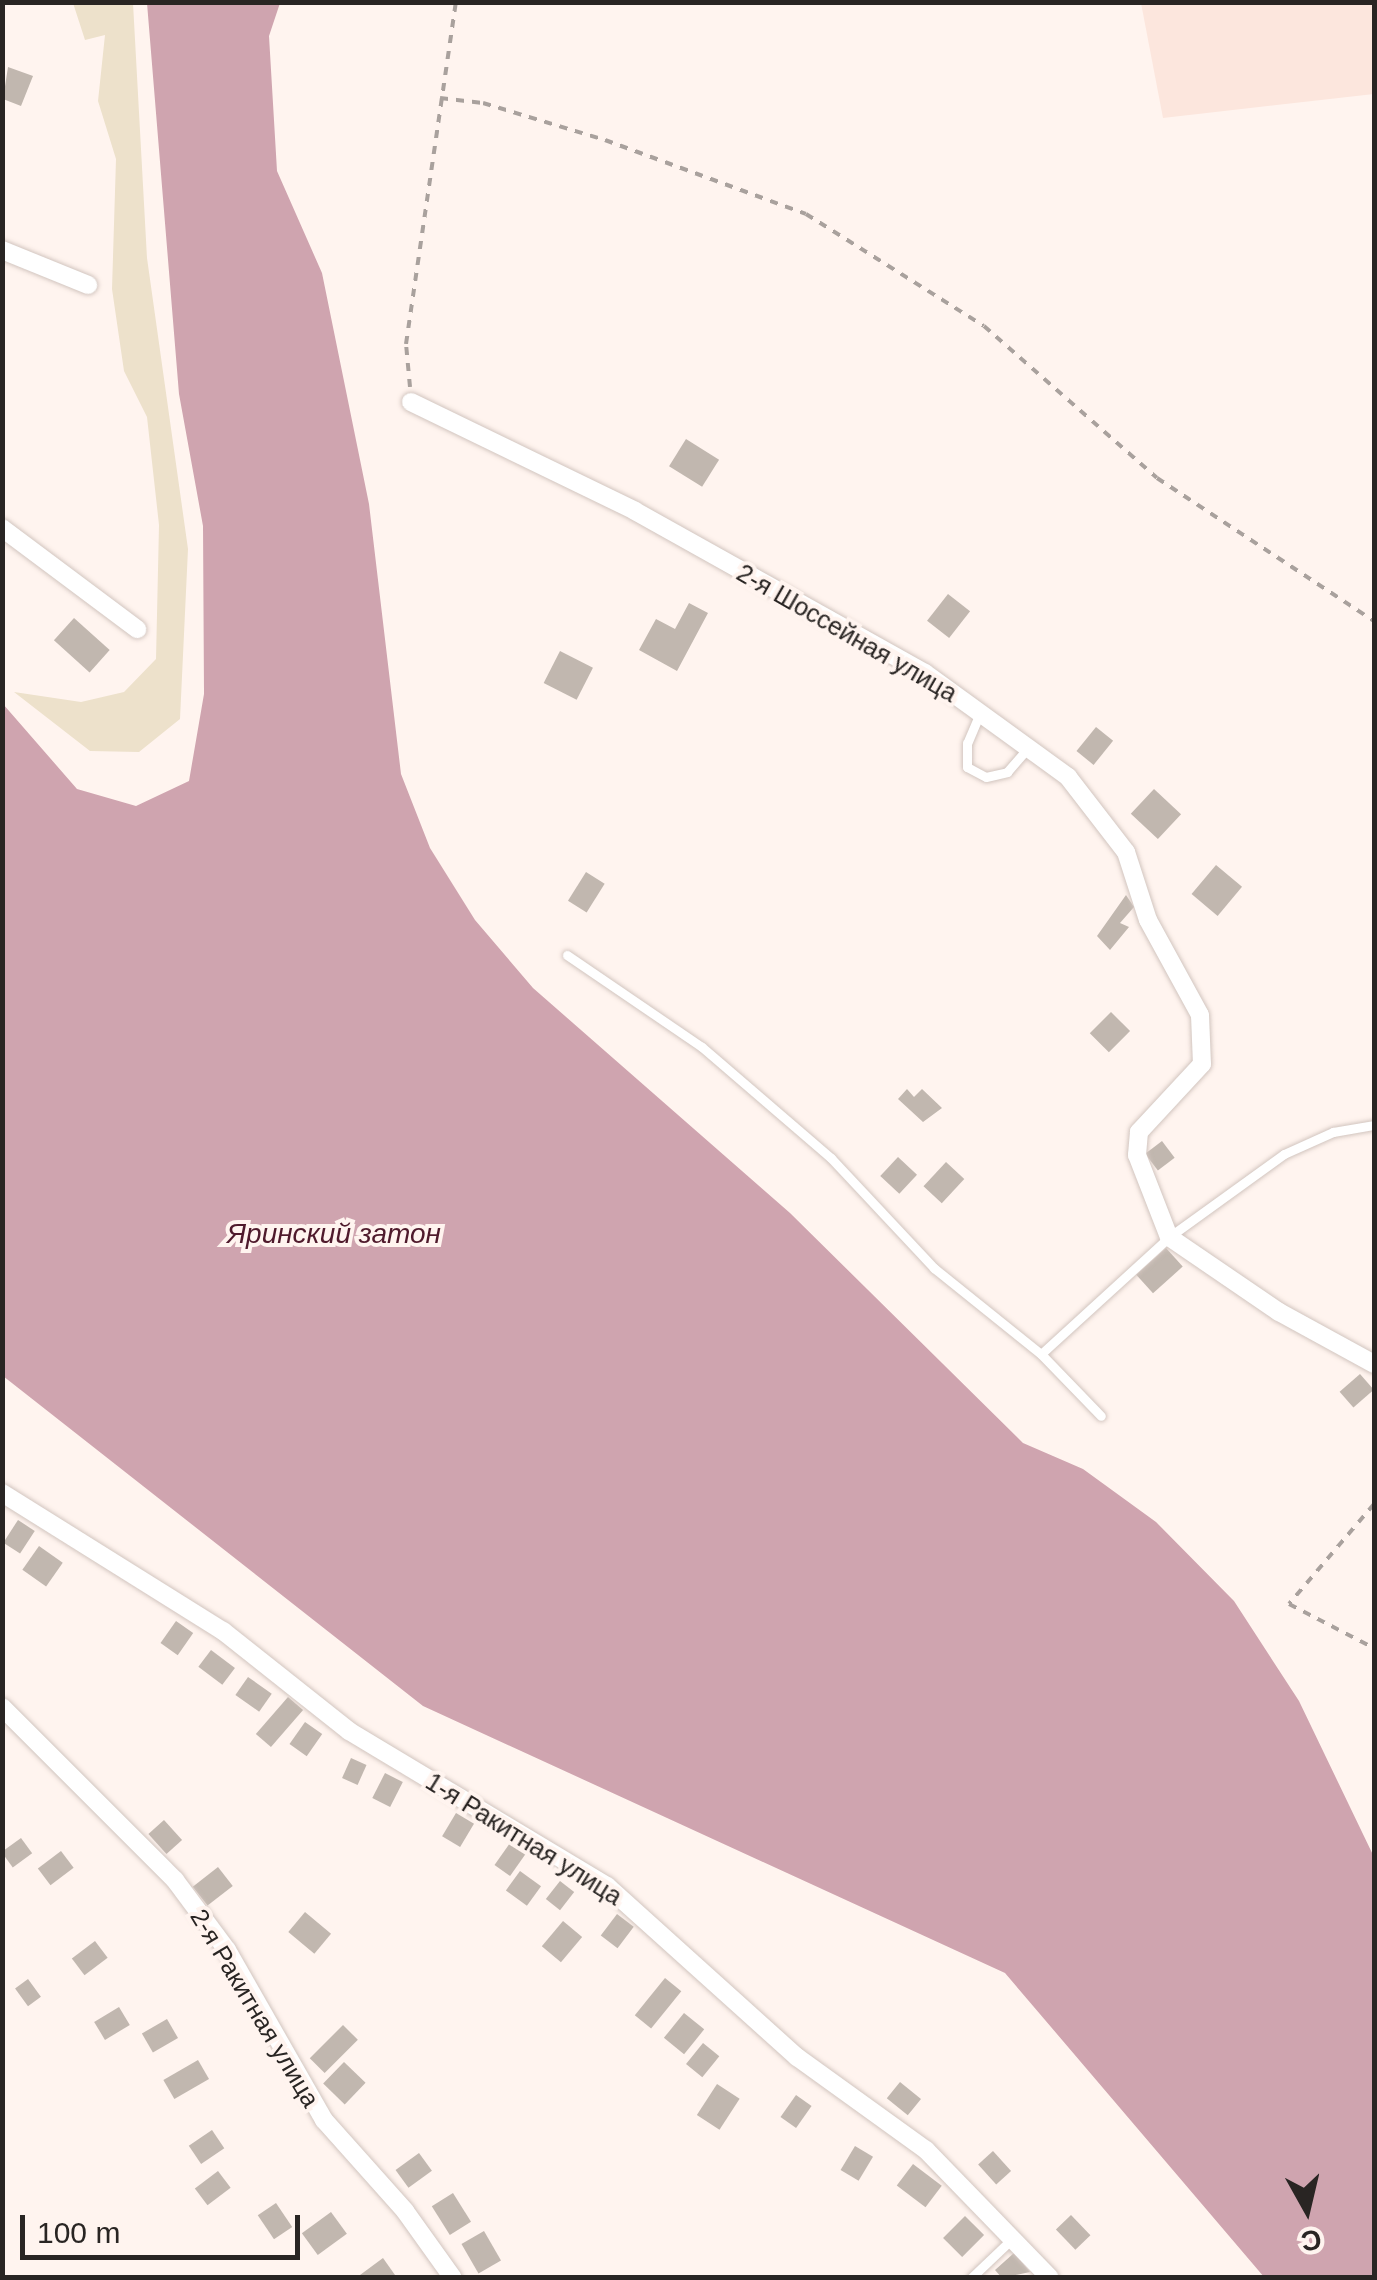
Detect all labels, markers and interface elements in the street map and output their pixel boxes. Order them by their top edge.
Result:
street label: 2-я Шоссейная улица [732,558,962,708]
water label: Яринский затон [227,1217,441,1251]
street label: 1-я Ракитная улица [420,1766,628,1912]
street label: 2-я Ракитная улица [184,1904,326,2112]
north arrow [1257,2160,1357,2260]
scale bar [25,2195,305,2257]
text: 100 m [37,2216,120,2249]
text: С [1299,2223,1323,2257]

